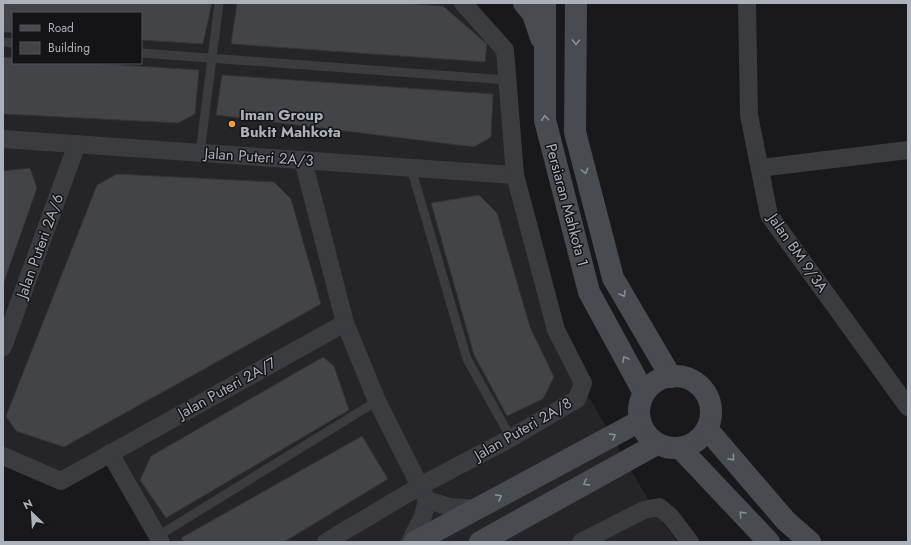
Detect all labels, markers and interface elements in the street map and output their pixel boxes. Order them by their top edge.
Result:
legend [12,12,142,64]
text: Road [48,19,74,37]
text: Building [48,39,90,57]
one-way arrow [572,39,580,45]
place label: Iman Group Bukit Mahkota [240,104,341,143]
one-way arrow [541,114,550,121]
marker: Iman Group Bukit Mahkota [227,119,237,129]
street label: Persiaran Mahkota 1 [540,141,594,269]
street label: Jalan Puteri 2A/3 [202,142,314,172]
one-way arrow [580,167,589,174]
street label: Jalan Puteri 2A/6 [10,191,69,303]
street label: Jalan BM 9/3A [761,207,833,297]
one-way arrow [619,290,626,297]
street label: Jalan Puteri 2A/7 [172,352,280,425]
one-way arrow [623,356,630,363]
street label: Jalan Puteri 2A/8 [468,392,576,467]
one-way arrow [609,433,616,441]
one-way arrow [728,454,735,461]
one-way arrow [583,478,590,486]
north arrow [12,493,52,533]
text: N [20,495,35,513]
one-way arrow [495,495,502,502]
one-way arrow [739,511,747,519]

